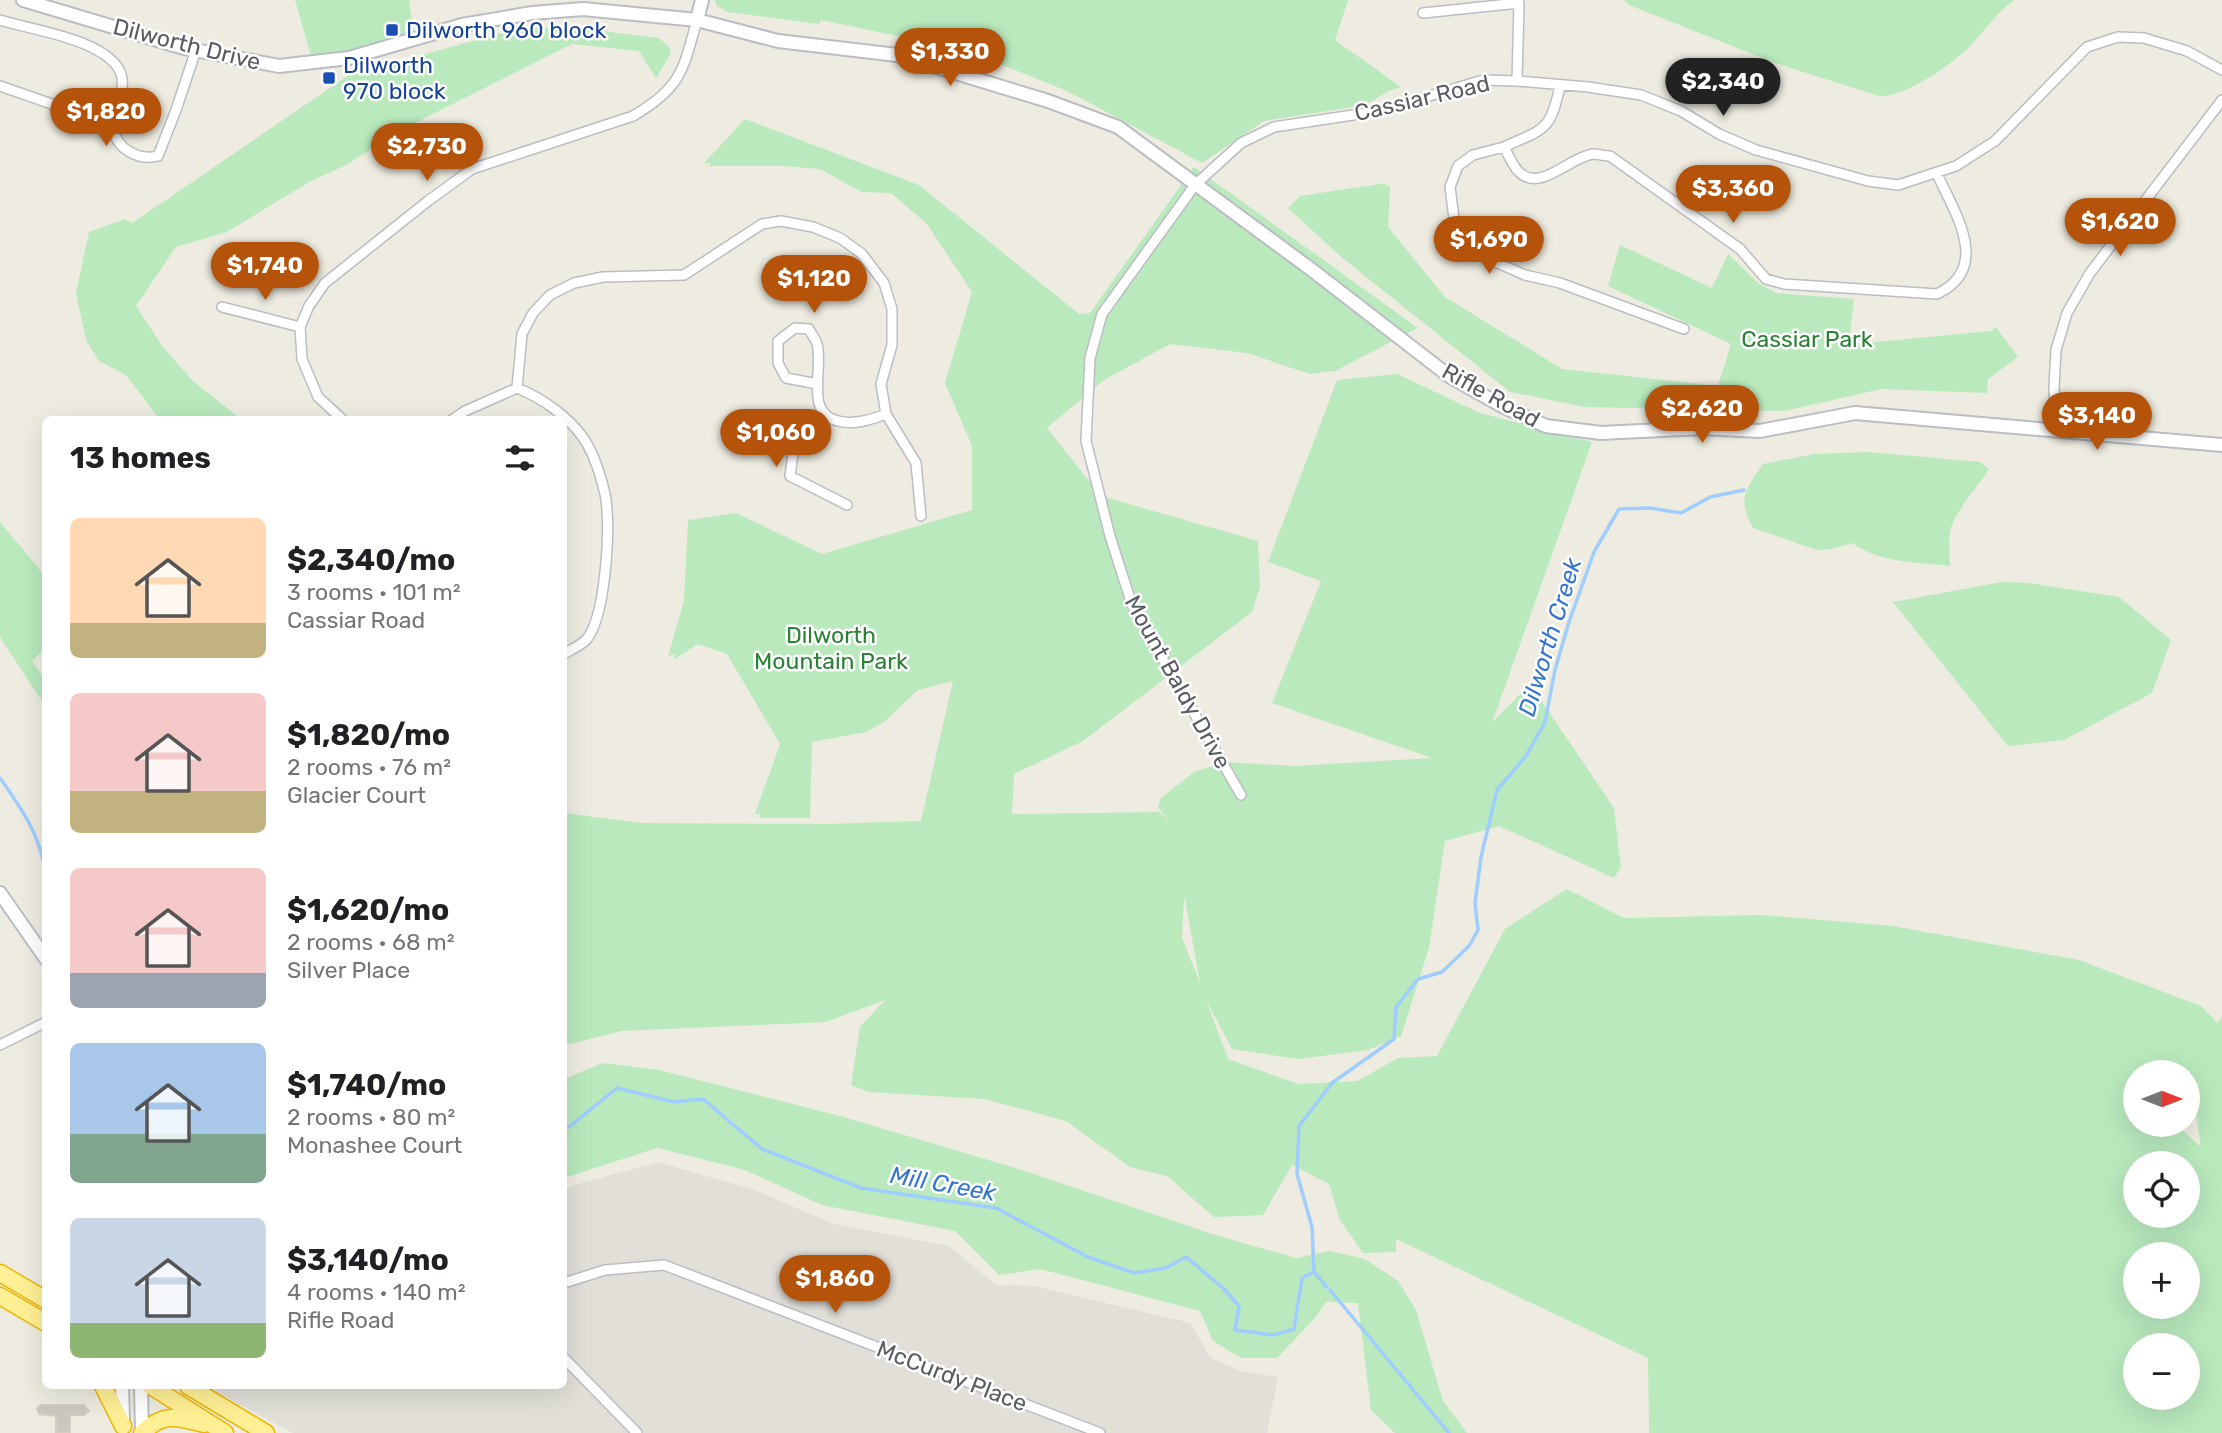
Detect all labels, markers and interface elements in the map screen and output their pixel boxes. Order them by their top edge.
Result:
street label: Dilworth Drive [110,12,264,76]
place label: Dilworth 960 block [406,16,606,44]
marker: Dilworth 960 block [384,22,400,38]
pin: $1,330 [893,28,1007,88]
text: $1,330 [910,37,990,65]
place label: Dilworth 970 block [343,51,446,105]
pin: $2,340 [1666,58,1780,118]
text: $2,340 [1681,67,1765,95]
street label: Cassiar Road [1352,69,1492,127]
marker: Dilworth 970 block [321,70,337,86]
pin: $1,820 [49,88,163,148]
text: $1,820 [66,97,146,125]
pin: $2,730 [370,124,484,183]
text: $2,730 [387,132,467,160]
pin: $3,360 [1676,166,1790,225]
text: $3,360 [1692,174,1774,202]
pin: $1,620 [2063,198,2177,258]
text: $1,620 [2081,207,2159,235]
pin: $1,690 [1432,216,1546,276]
text: $1,690 [1450,225,1528,253]
pin: $1,740 [208,243,322,302]
text: $1,740 [227,251,303,279]
pin: $1,120 [757,256,871,315]
text: $1,120 [777,264,851,292]
park label: Cassiar Park [1741,325,1873,353]
street label: Rifle Road [1437,357,1545,433]
pin: $2,620 [1645,386,1759,445]
pin: $3,140 [2040,392,2154,452]
text: $2,620 [1661,394,1743,422]
text: $3,140 [2058,401,2136,429]
pin: $1,060 [719,410,833,469]
text: $1,060 [736,418,816,446]
icon: filters [501,439,539,477]
text: 13 homes [70,440,211,476]
text: $2,340/mo [287,542,455,578]
icon: home [126,546,210,630]
water label: Dilworth Creek [1513,554,1588,720]
text: 3 rooms · 101 m² [287,578,461,606]
street label: Mount Baldy Drive [1119,590,1237,774]
text: Cassiar Road [287,606,425,634]
park label: Dilworth Mountain Park [754,621,908,675]
text: $1,820/mo [287,717,450,753]
icon: home [126,721,210,805]
text: 2 rooms · 76 m² [287,753,451,781]
text: Glacier Court [287,781,426,809]
text: $1,620/mo [287,892,449,928]
icon: home [126,896,210,980]
text: 2 rooms · 68 m² [287,928,455,956]
text: Silver Place [287,956,410,984]
north arrow [2123,1060,2200,1138]
map controls [2123,1060,2200,1410]
text: $1,740/mo [287,1067,446,1103]
icon: home [126,1071,210,1155]
text: 2 rooms · 80 m² [287,1103,455,1131]
text: Monashee Court [287,1131,462,1159]
button: locate [2123,1151,2200,1228]
water label: Mill Creek [888,1161,999,1207]
text: $3,140/mo [287,1242,449,1278]
button: + [2123,1242,2200,1319]
icon: home [126,1246,210,1330]
pin: $1,860 [778,1256,892,1315]
text: $1,860 [795,1264,875,1292]
text: 4 rooms · 140 m² [287,1278,466,1306]
text: Rifle Road [287,1306,394,1334]
button: − [2123,1333,2200,1410]
street label: McCurdy Place [873,1335,1031,1417]

